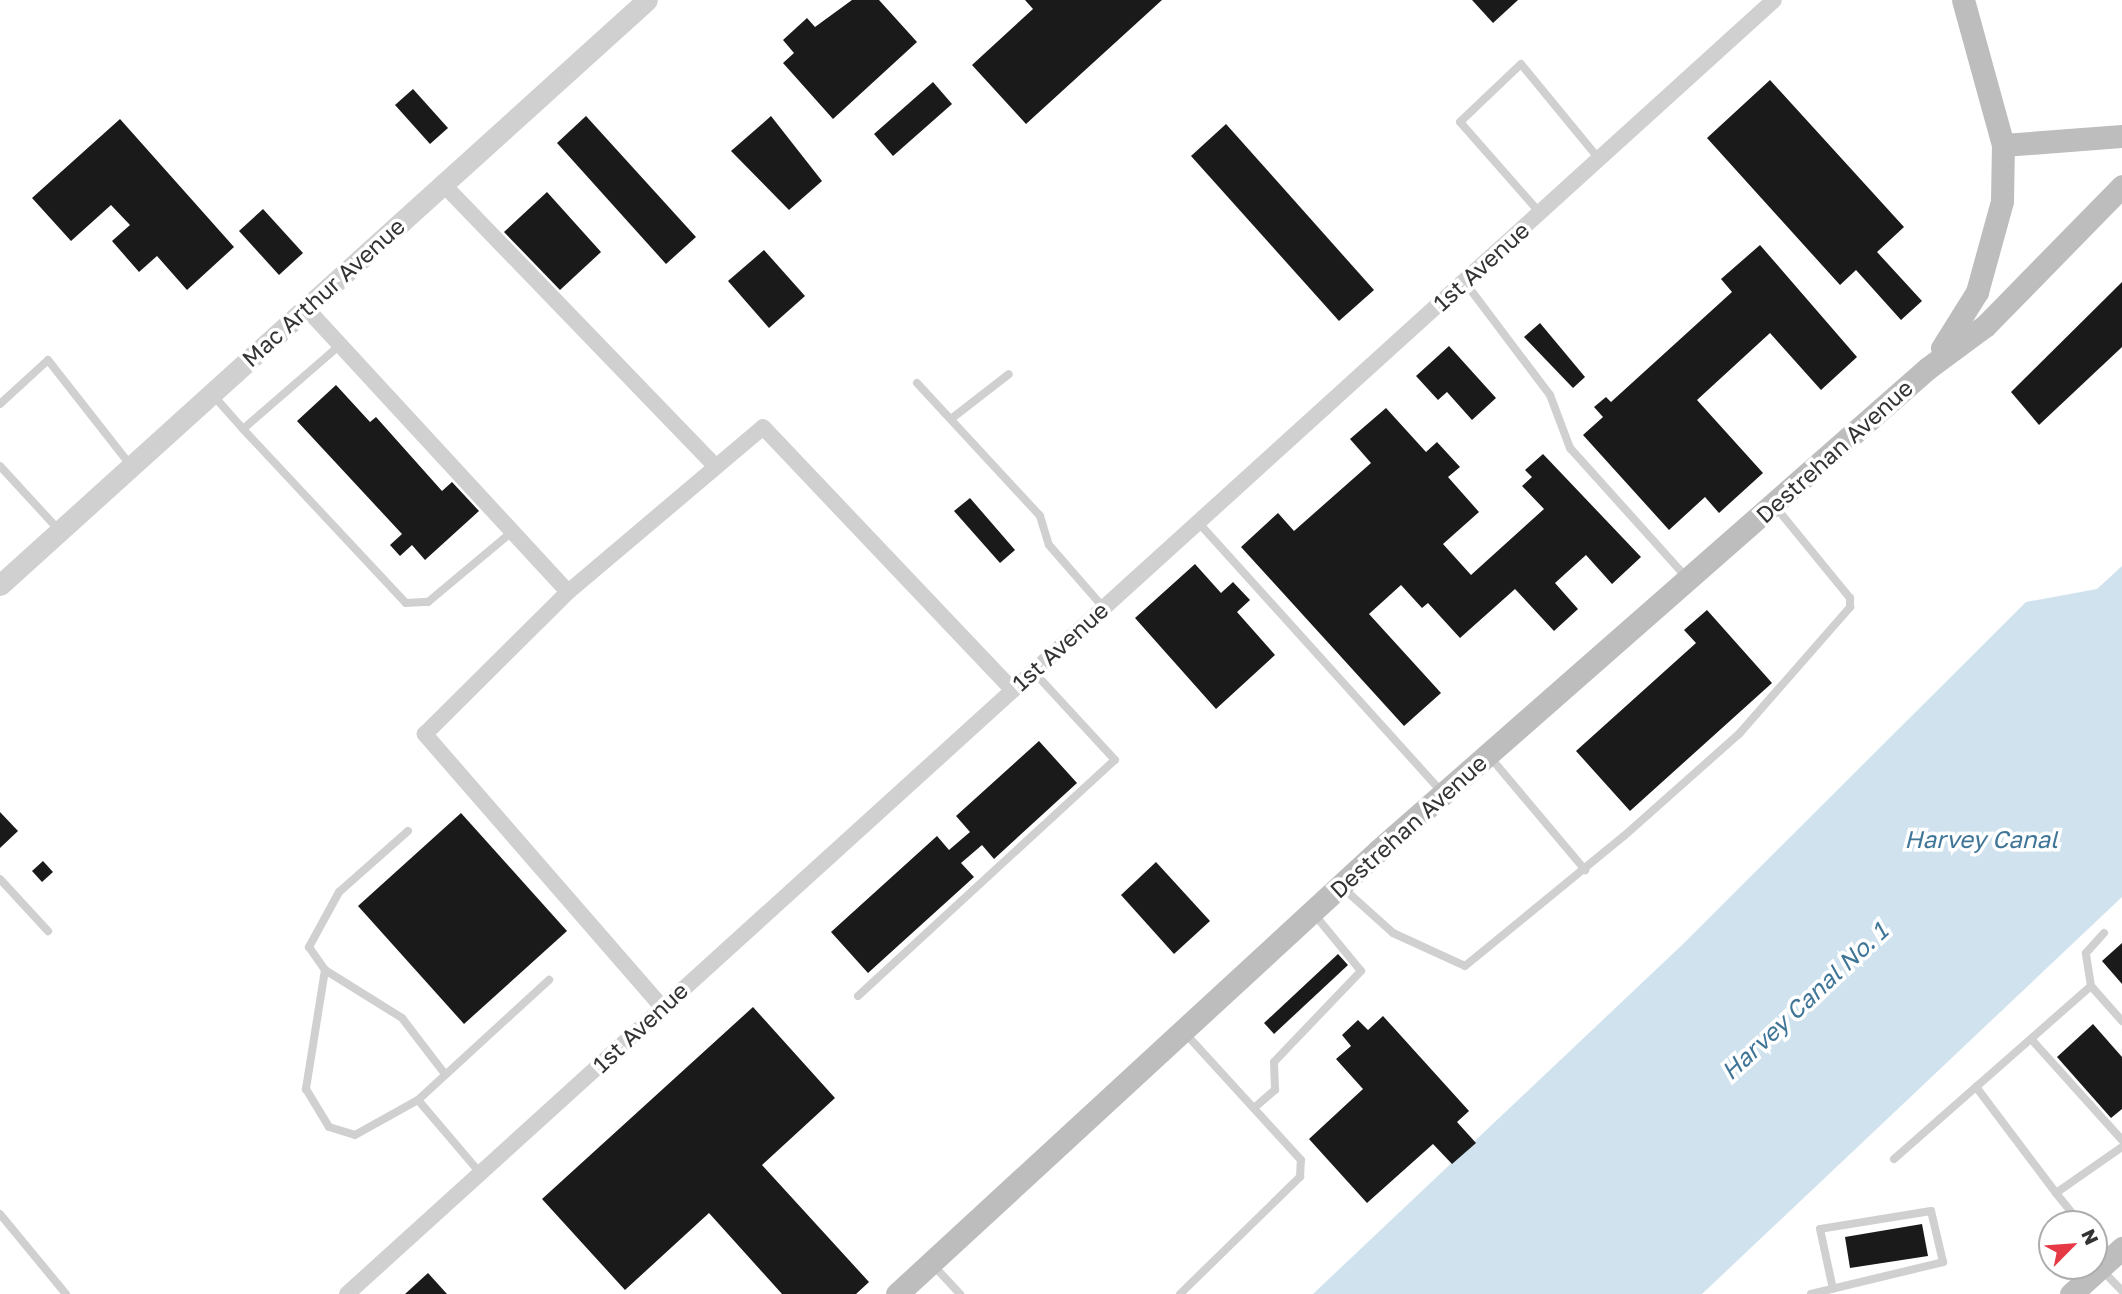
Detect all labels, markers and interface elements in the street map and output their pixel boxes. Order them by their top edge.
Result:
street label: Mac Arthur Avenue [236,212,410,372]
street label: 1st Avenue [1427,216,1535,316]
street label: Destrehan Avenue [1750,373,1918,529]
street label: 1st Avenue [1006,596,1114,696]
street label: Destrehan Avenue [1324,748,1492,904]
water label: Harvey Canal [1904,825,2058,853]
water label: Harvey Canal No. 1 [1715,917,1893,1085]
street label: 1st Avenue [587,976,693,1078]
north arrow [2038,1210,2108,1280]
text: N [2077,1225,2104,1248]

